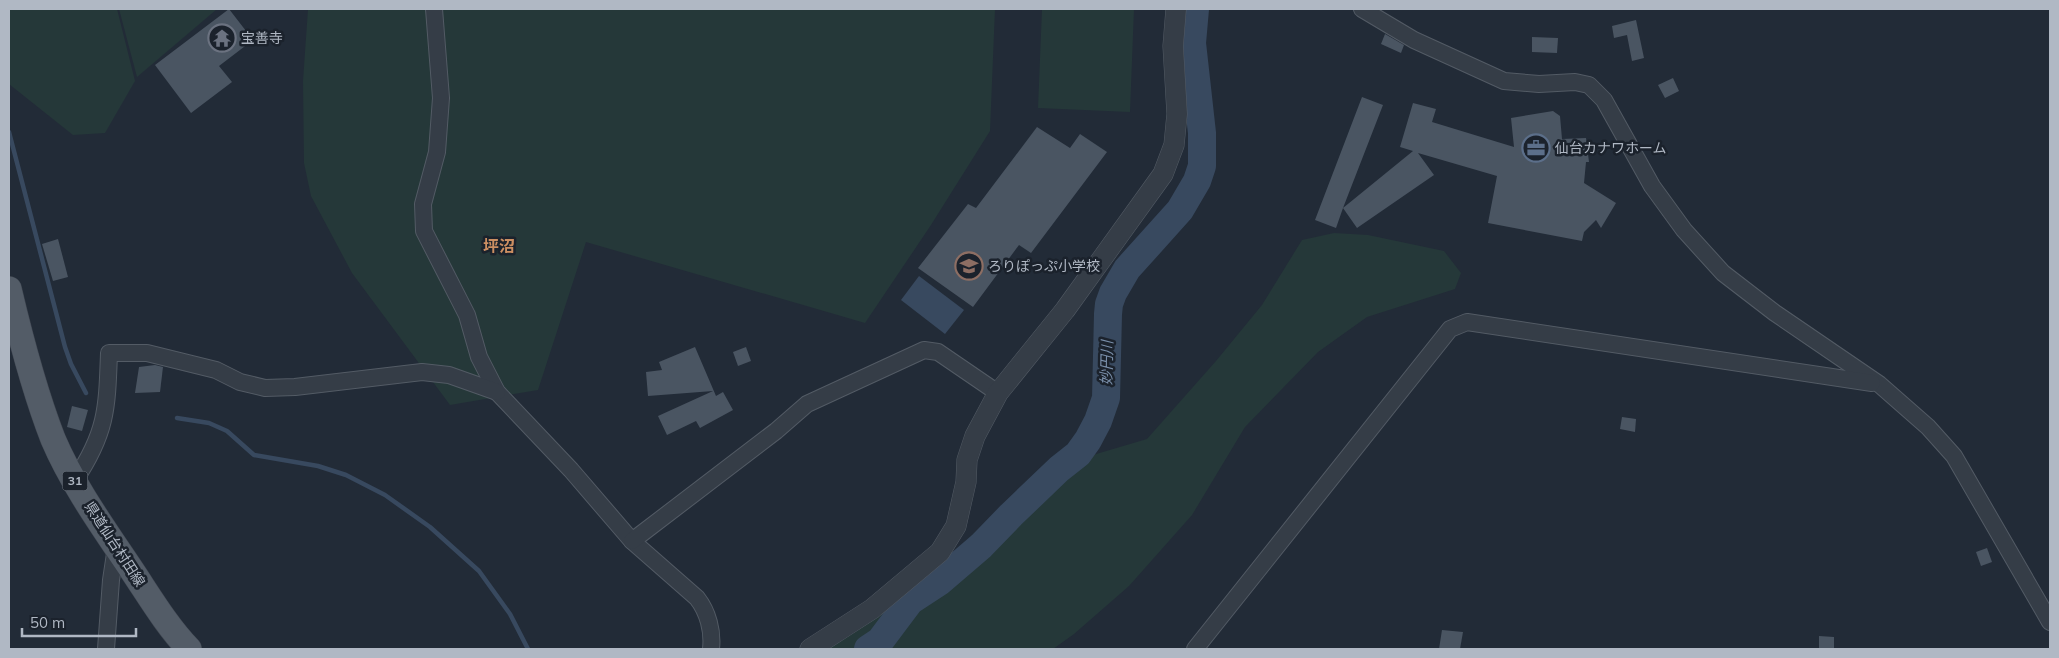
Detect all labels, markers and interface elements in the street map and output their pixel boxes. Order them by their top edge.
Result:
temple icon: 宝善寺 [207,23,237,53]
place label: 宝善寺 [241,29,283,47]
office icon: 仙台カナワホーム [1521,133,1551,163]
place label: 仙台カナワホーム [1555,139,1667,157]
district label: 坪沼 [483,236,515,256]
school or university icon: ろりぽっぷ小学校 [954,251,984,281]
place label: ろりぽっぷ小学校 [988,257,1100,275]
water label: 妙円川 [1097,338,1116,386]
road number: 31 [62,472,88,491]
street label: 県道仙台村田線 [81,498,149,590]
scale bar [22,606,136,638]
text: 50 m [30,613,65,632]

